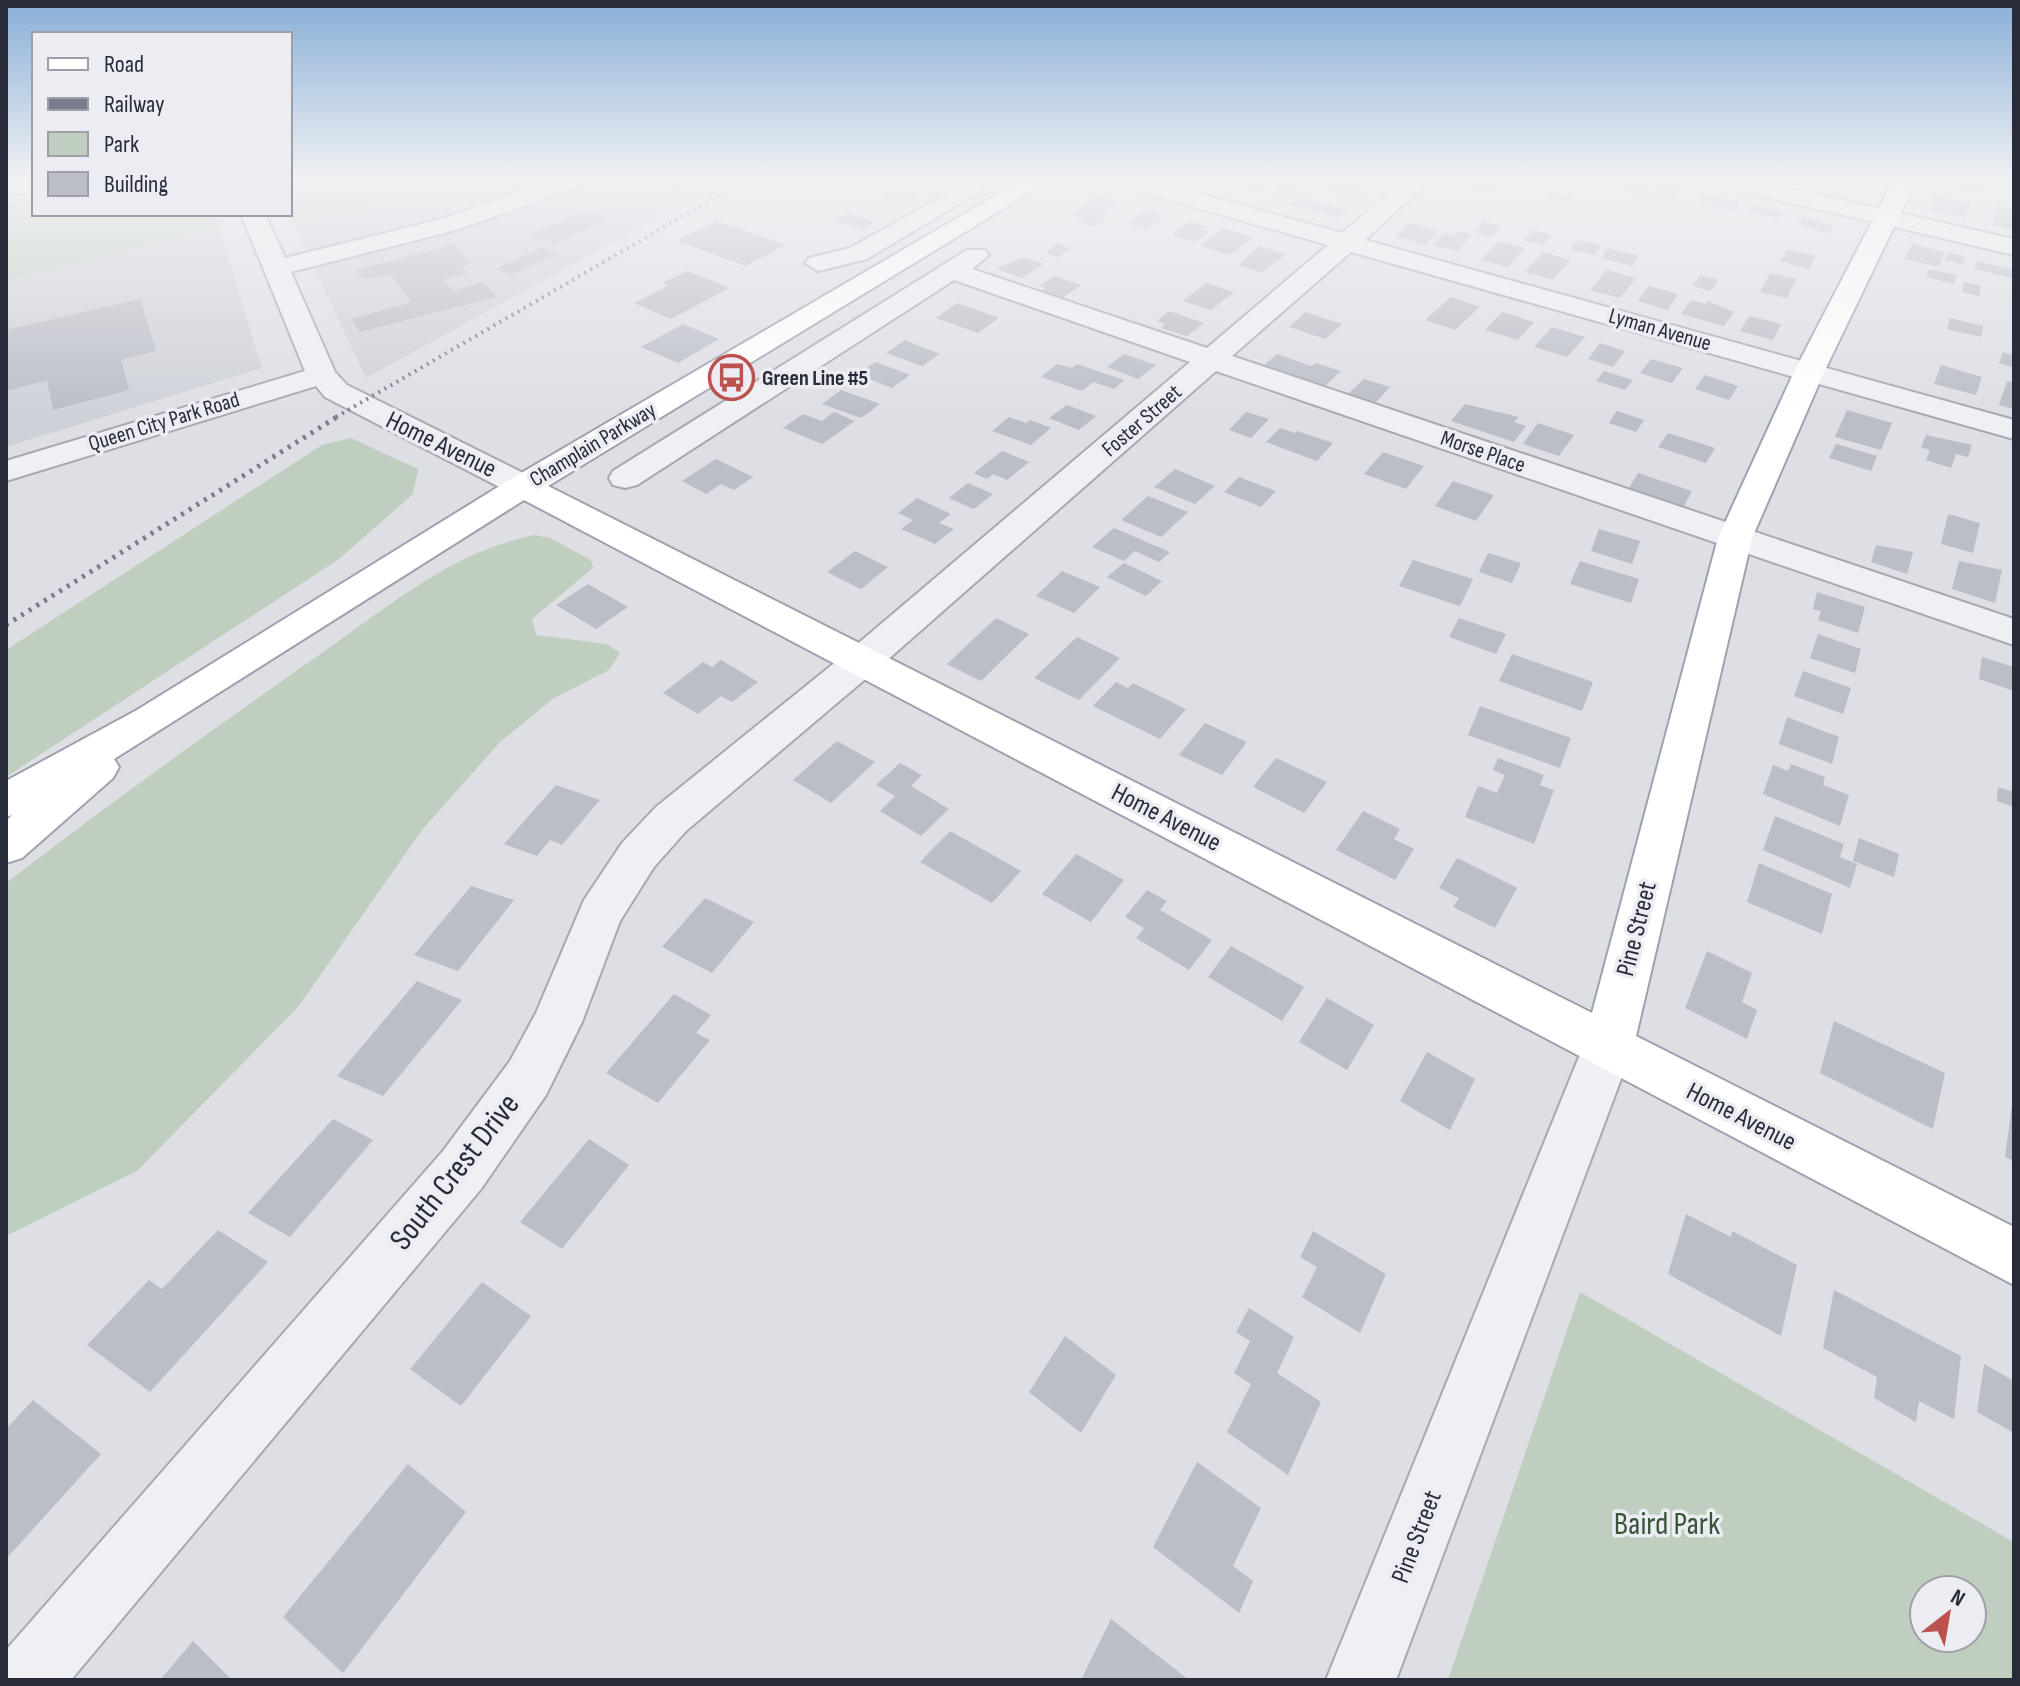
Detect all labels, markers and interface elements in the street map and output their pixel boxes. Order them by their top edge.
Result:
legend [32,32,292,216]
text: Road [104,50,144,79]
text: Railway [104,90,164,119]
text: Park [104,130,139,159]
text: Building [104,170,168,199]
street label: Lyman Avenue [1606,302,1714,358]
bus stop icon: Green Line #5 [707,354,755,402]
place label: Green Line #5 [762,365,868,392]
street label: Foster Street [1097,379,1188,463]
street label: Queen City Park Road [85,386,243,458]
street label: Champlain Parkway [525,396,661,493]
street label: Home Avenue [381,405,501,485]
street label: Morse Place [1437,425,1529,479]
street label: Home Avenue [1106,777,1226,859]
street label: Pine Street [1610,878,1664,980]
street label: Home Avenue [1681,1076,1801,1158]
street label: South Crest Drive [382,1086,528,1258]
street label: Pine Street [1385,1486,1449,1588]
park label: Baird Park [1614,1505,1720,1544]
north arrow [1908,1574,1988,1654]
text: N [1946,1584,1970,1613]

